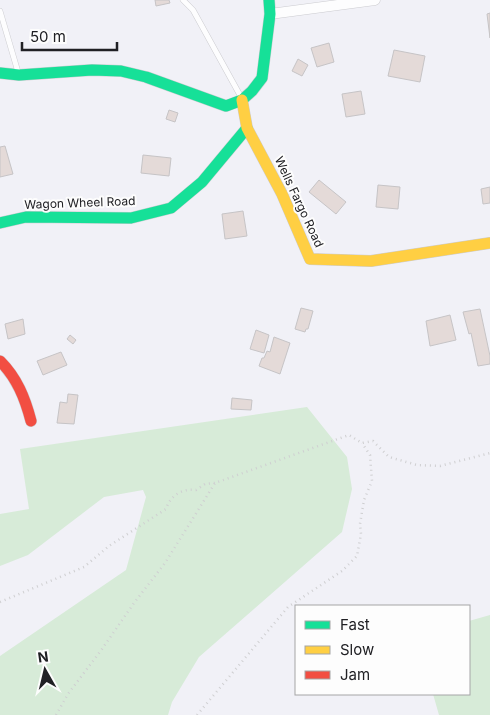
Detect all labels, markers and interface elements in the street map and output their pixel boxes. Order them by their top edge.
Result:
scale bar [22,20,118,52]
text: 50 m [30,27,66,46]
street label: Wells Fargo Road [272,154,327,250]
street label: Wagon Wheel Road [24,193,136,212]
legend [295,605,470,695]
text: Fast [340,615,370,634]
text: Slow [340,640,374,659]
north arrow [20,645,70,695]
text: N [37,647,50,666]
text: Jam [340,665,370,684]

